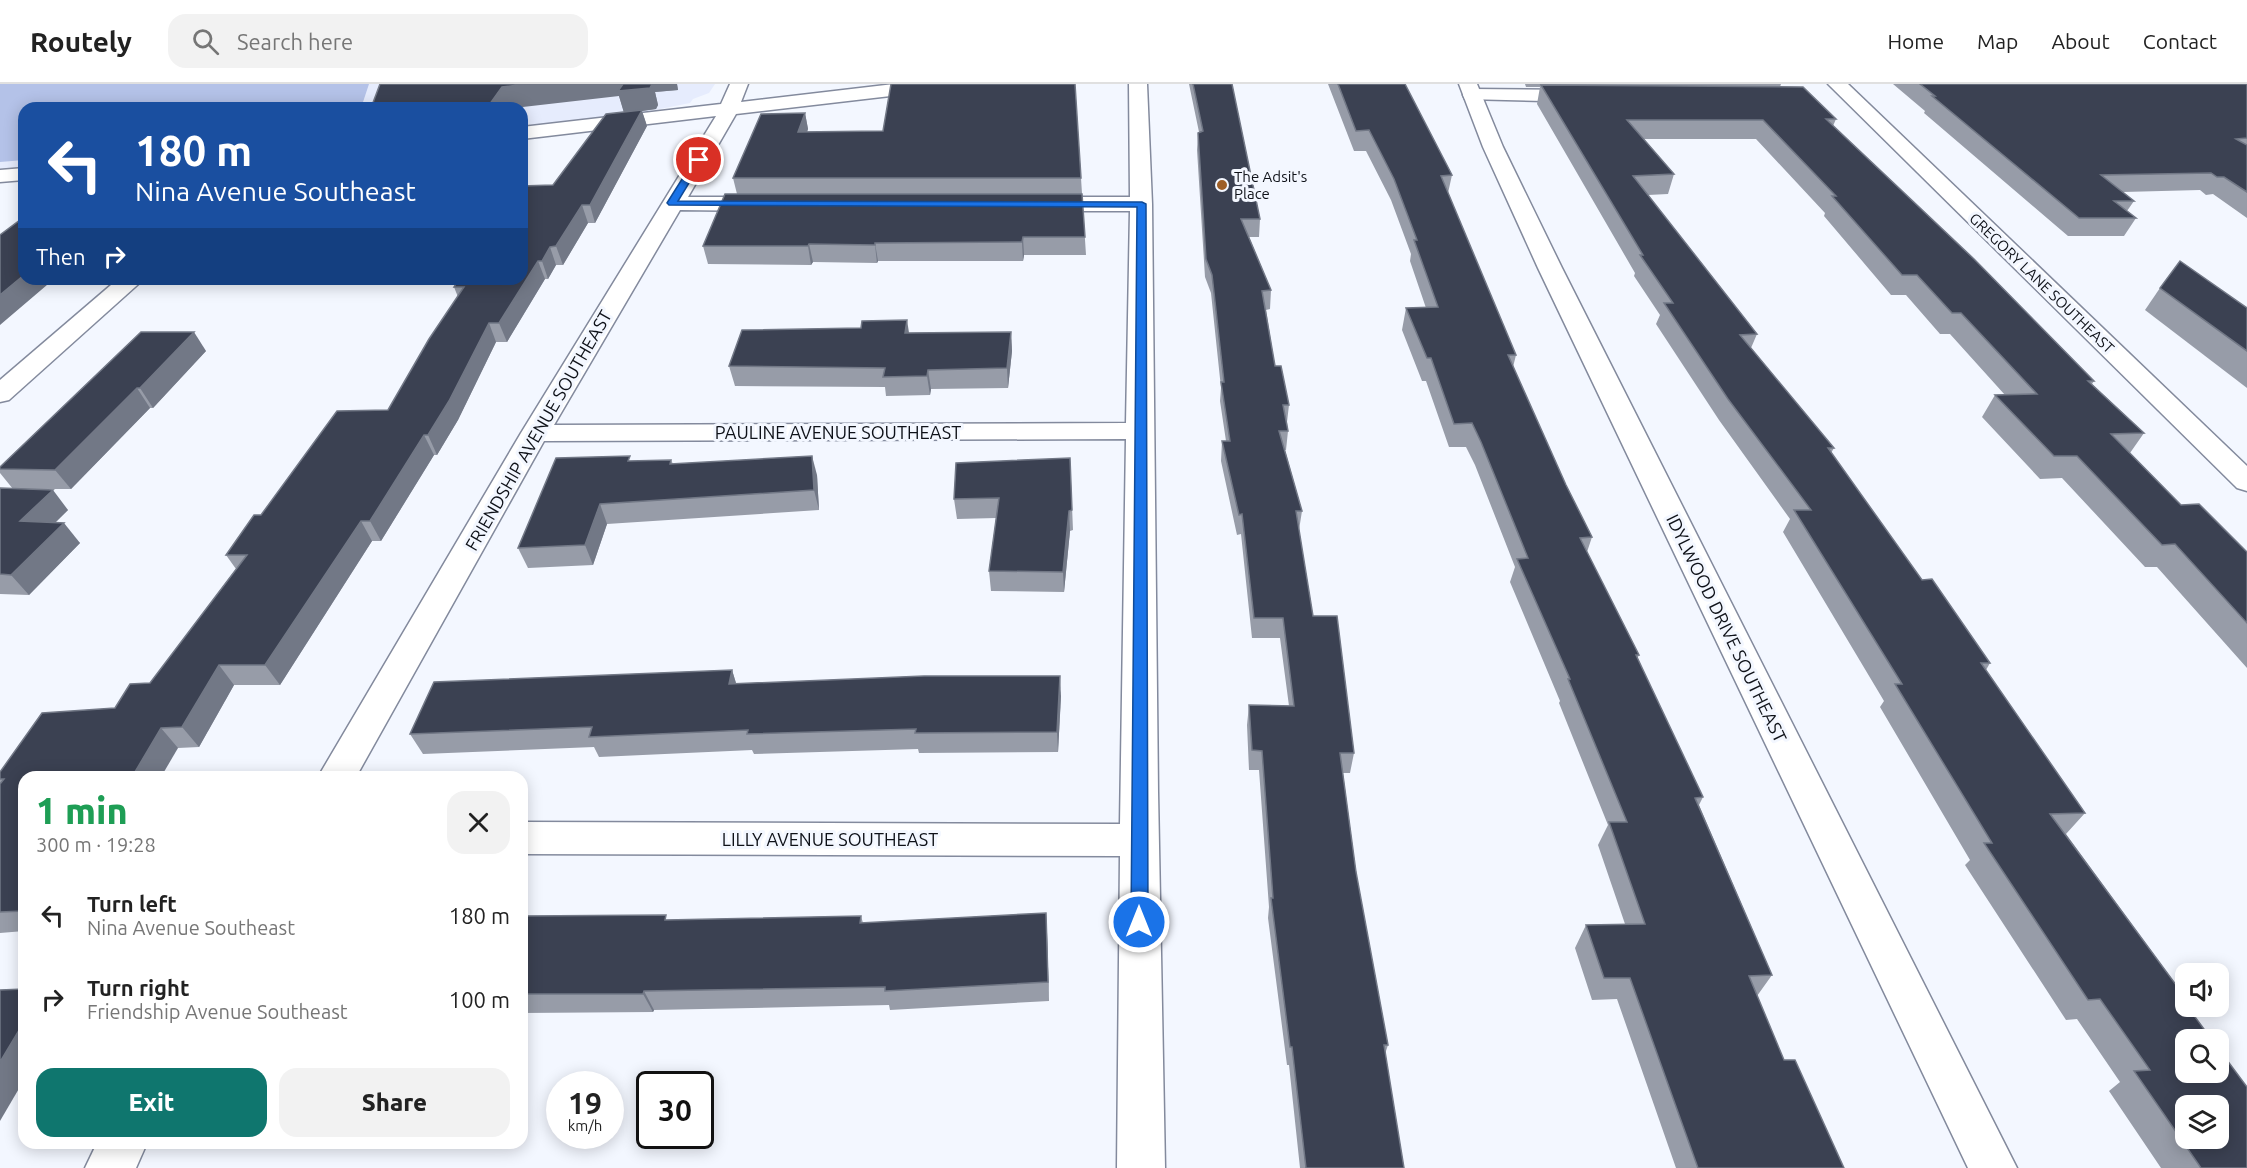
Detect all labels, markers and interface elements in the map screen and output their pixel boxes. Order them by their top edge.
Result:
search box [168,14,588,68]
icon: search [189,25,222,58]
text: Routely [30,26,132,57]
text: Search here [237,29,353,54]
text: Home [1887,29,1944,53]
text: Map [1977,29,2018,53]
text: About [2051,29,2110,53]
text: Contact [2143,29,2217,53]
icon: left [36,126,114,204]
text: 180 m [135,127,252,174]
pin [673,134,724,185]
icon: arrive [682,143,715,176]
place label: The Adsit's Place [1234,168,1307,202]
text: Nina Avenue Southeast [135,176,416,206]
marker: The Adsit's Place [1215,178,1229,192]
street label: GREGORY LANE SOUTHEAST [1966,209,2118,357]
icon: right [98,240,131,273]
text: Then [36,244,86,269]
street label: FRIENDSHIP AVENUE SOUTHEAST [461,306,615,554]
street label: PAULINE AVENUE SOUTHEAST [715,422,961,442]
street label: IDYLWOOD DRIVE SOUTHEAST [1663,511,1791,745]
text: 1 min [36,790,128,831]
button: close [447,791,510,854]
street label: LILLY AVENUE SOUTHEAST [722,829,938,849]
text: 300 m · 19:28 [36,833,156,856]
position arrow [1107,890,1171,954]
text: Turn left [87,891,177,916]
icon: left [36,899,69,932]
text: 180 m [449,903,510,928]
text: Nina Avenue Southeast [87,916,295,939]
map controls [2175,963,2229,1149]
button: sound [2175,963,2229,1017]
text: Turn right [87,975,189,1000]
icon: right [36,983,69,1016]
text: 100 m [449,987,510,1012]
text: Friendship Avenue Southeast [87,1000,348,1023]
button: search [2175,1029,2229,1083]
button: Exit [36,1068,267,1137]
button: Share [279,1068,510,1137]
speed limit sign: 30 [636,1071,714,1149]
text: 19 [568,1086,602,1120]
button: layers [2175,1095,2229,1149]
text: km/h [568,1117,602,1134]

